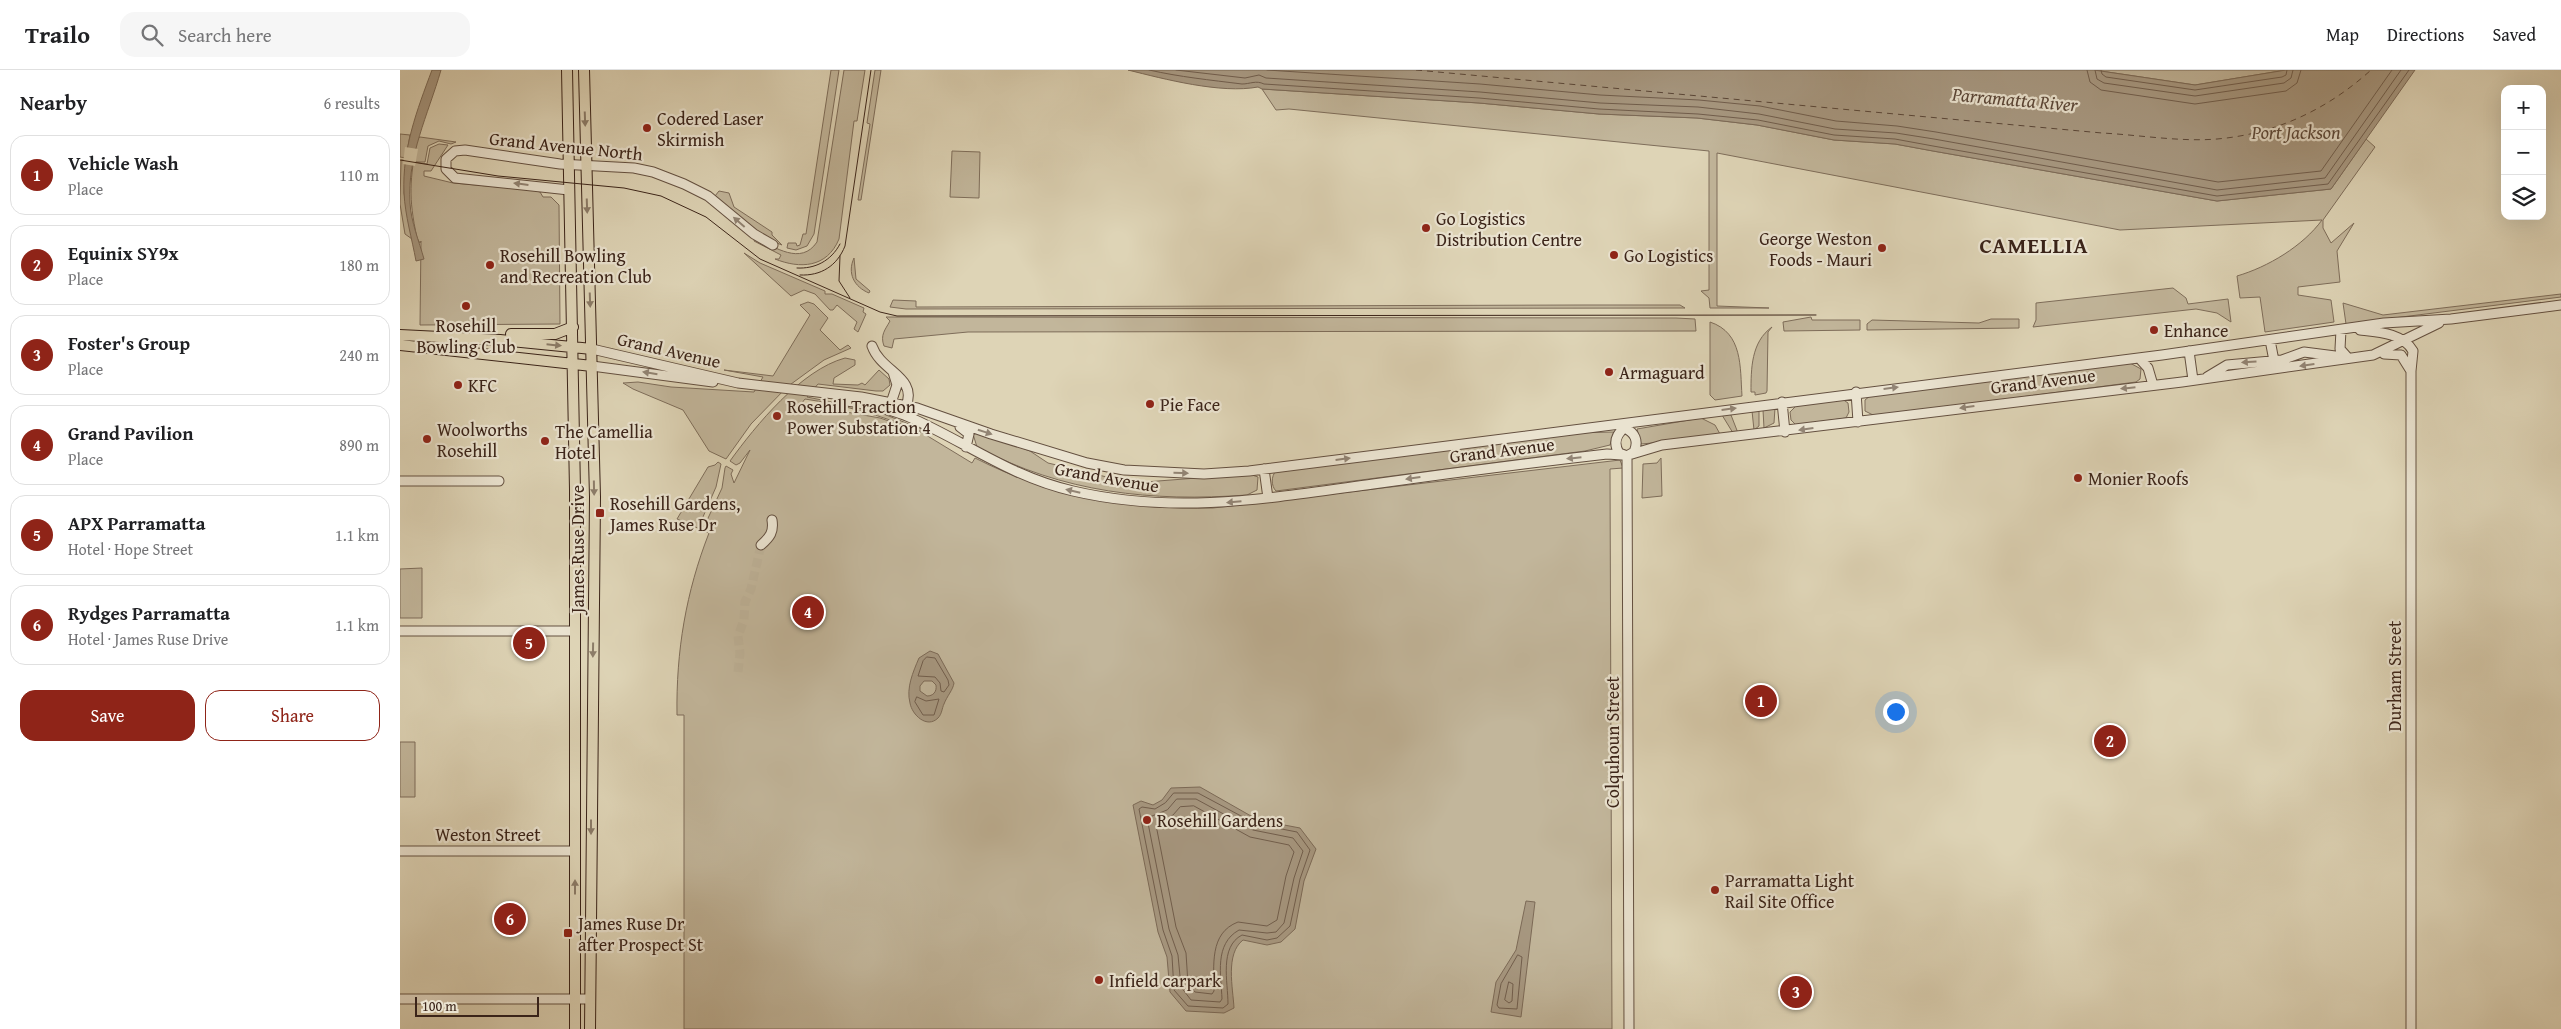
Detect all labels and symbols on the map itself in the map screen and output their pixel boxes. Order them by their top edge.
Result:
water label: Parramatta River [1950,79,2080,119]
place label: Codered Laser Skirmish [657,105,764,153]
one-way arrow [581,111,589,127]
water label: Port Jackson [2250,118,2341,146]
marker: Codered Laser Skirmish [641,122,653,134]
street label: Grand Avenue North [488,125,644,167]
one-way arrow [513,180,529,188]
one-way arrow [584,198,592,214]
place label: Go Logistics Distribution Centre [1436,205,1582,253]
one-way arrow [733,216,746,227]
marker: Go Logistics Distribution Centre [1420,222,1432,234]
place label: George Weston Foods - Mauri [1759,225,1872,273]
district label: CAMELLIA [1980,229,2088,261]
place label: Rosehill Bowling and Recreation Club [500,242,652,290]
place label: Go Logistics [1624,242,1713,269]
marker: George Weston Foods - Mauri [1876,242,1888,254]
marker: Go Logistics [1608,249,1620,261]
marker: Rosehill Bowling and Recreation Club [484,259,496,271]
one-way arrow [587,293,595,309]
marker: Rosehill Bowling Club [460,300,472,312]
place label: Rosehill Bowling Club [417,312,515,360]
place label: Enhance [2164,317,2228,344]
marker: Enhance [2148,324,2160,336]
street label: Grand Avenue [615,325,723,375]
one-way arrow [547,341,563,349]
place label: Armaguard [1619,359,1705,386]
one-way arrow [2241,359,2257,367]
street label: Grand Avenue [1989,361,2097,401]
one-way arrow [2299,361,2315,369]
marker: Armaguard [1603,366,1615,378]
one-way arrow [641,369,657,377]
place label: KFC [468,372,497,399]
marker: KFC [452,379,464,391]
one-way arrow [1883,384,1899,392]
one-way arrow [2120,384,2136,392]
place label: Pie Face [1160,391,1220,418]
place label: Rosehill Traction Power Substation 4 [787,393,931,441]
marker: Pie Face [1144,398,1156,410]
one-way arrow [1959,403,1975,411]
one-way arrow [1722,405,1738,413]
marker: Rosehill Traction Power Substation 4 [771,410,783,422]
place label: Woolworths Rosehill [437,416,528,464]
place label: The Camellia Hotel [555,418,653,466]
one-way arrow [1798,425,1814,433]
one-way arrow [978,429,993,436]
street label: Grand Avenue [1448,430,1556,470]
marker: Woolworths Rosehill [421,433,433,445]
marker: The Camellia Hotel [539,435,551,447]
one-way arrow [1565,454,1581,462]
street label: Grand Avenue [1053,455,1161,499]
one-way arrow [1335,455,1351,463]
place label: Monier Roofs [2088,465,2189,492]
one-way arrow [1173,469,1189,477]
marker: Monier Roofs [2072,472,2084,484]
one-way arrow [1404,475,1420,483]
one-way arrow [591,480,599,496]
street label: James Ruse Drive [564,485,591,615]
one-way arrow [1065,487,1080,495]
place label: Rosehill Gardens, James Ruse Dr [608,490,740,538]
one-way arrow [1226,498,1242,506]
marker: Rosehill Gardens, James Ruse Dr [594,507,606,519]
pin: 4 [792,593,824,631]
street label: Durham Street [2381,620,2408,731]
pin: 5 [513,624,545,662]
one-way arrow [589,643,597,659]
street label: Colquhoun Street [1599,675,1626,808]
pin: 1 [1745,682,1777,720]
your location [1883,699,1909,725]
pin: 2 [2094,722,2126,760]
place label: Rosehill Gardens [1157,807,1283,834]
marker: Rosehill Gardens [1141,814,1153,826]
one-way arrow [587,819,595,835]
street label: Weston Street [435,821,541,848]
place label: Parramatta Light Rail Site Office [1725,867,1855,915]
one-way arrow [571,879,579,895]
marker: Parramatta Light Rail Site Office [1709,884,1721,896]
pin: 6 [494,900,526,938]
place label: James Ruse Dr after Prospect St [576,910,704,958]
marker: James Ruse Dr after Prospect St [562,927,574,939]
place label: Infield carpark [1109,967,1222,994]
pin: 3 [1780,973,1812,1011]
marker: Infield carpark [1093,974,1105,986]
scale bar [415,994,539,1017]

